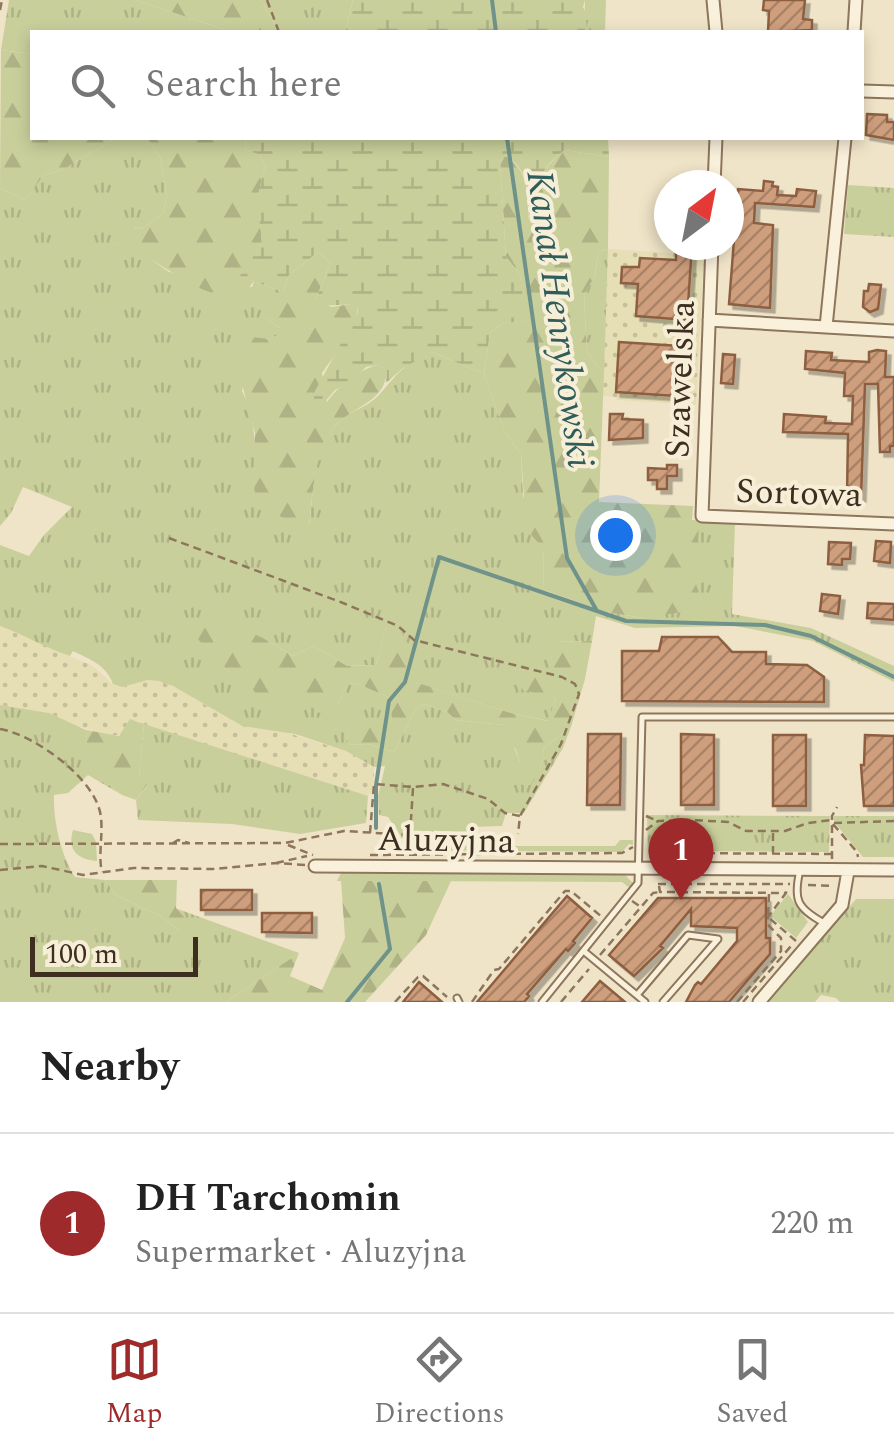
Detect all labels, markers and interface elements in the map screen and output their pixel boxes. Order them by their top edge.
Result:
search box [30,30,864,140]
text: Search here [145,56,342,114]
icon: search [65,58,120,113]
water label: Kanał Henrykowski [509,166,609,472]
north arrow [654,170,744,260]
street label: Szawelska [651,299,710,459]
street label: Sortowa [735,465,863,522]
your location [590,510,641,561]
street label: Aluzyjna [377,813,515,868]
pin: 1 [648,818,714,900]
scale bar [30,932,198,976]
text: 100 m [45,933,118,976]
text: Nearby [40,1036,179,1099]
text: DH Tarchomin [135,1170,401,1228]
text: 1 [64,1199,81,1248]
text: 220 m [770,1199,854,1248]
text: Supermarket · Aluzyjna [135,1228,466,1277]
tab: Map [106,1332,162,1435]
tab: Directions [374,1332,505,1435]
tab: Saved [716,1332,788,1435]

